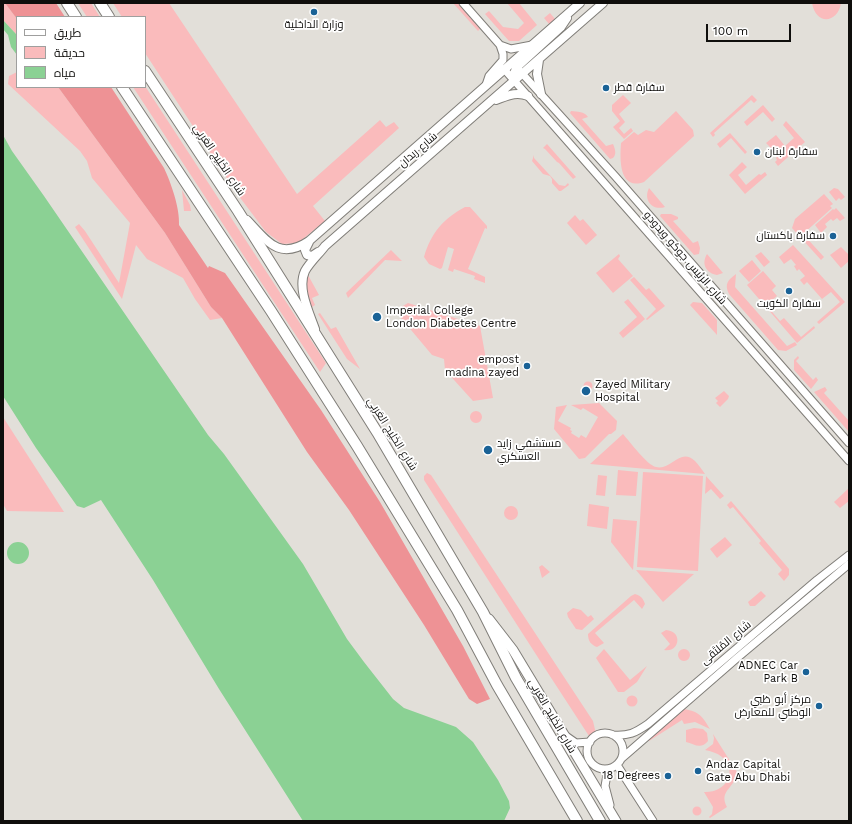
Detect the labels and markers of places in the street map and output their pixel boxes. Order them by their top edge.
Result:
marker: وزارة الداخلية [309,7,319,17]
place label: وزارة الداخلية [285,18,343,32]
place label: سفارة قطر [614,81,665,95]
marker: سفارة قطر [601,83,611,93]
place label: سفارة لبنان [765,145,818,159]
marker: سفارة لبنان [752,147,762,157]
place label: سفارة باكستان [756,229,825,243]
marker: سفارة باكستان [828,231,838,241]
marker: سفارة الكويت [784,286,794,296]
place label: سفارة الكويت [757,297,821,311]
place label: Imperial College London Diabetes Centre [386,304,516,330]
marker: Imperial College London Diabetes Centre [371,311,383,323]
place label: empost madina zayed [445,353,519,379]
marker: empost madina zayed [522,361,532,371]
place label: Zayed Military Hospital [595,378,670,404]
marker: Zayed Military Hospital [580,385,592,397]
place label: مستشفي زايد العسكري [497,437,561,463]
marker: مستشفي زايد العسكري [482,444,494,456]
place label: ADNEC Car Park B [738,659,798,685]
marker: ADNEC Car Park B [801,667,811,677]
place label: مركز أبو ظبي الوطني للمعارض [734,693,811,719]
marker: مركز أبو ظبي الوطني للمعارض [814,701,824,711]
place label: Andaz Capital Gate Abu Dhabi [706,758,790,784]
marker: Andaz Capital Gate Abu Dhabi [693,766,703,776]
place label: 18 Degrees [602,769,660,783]
marker: 18 Degrees [663,771,673,781]

